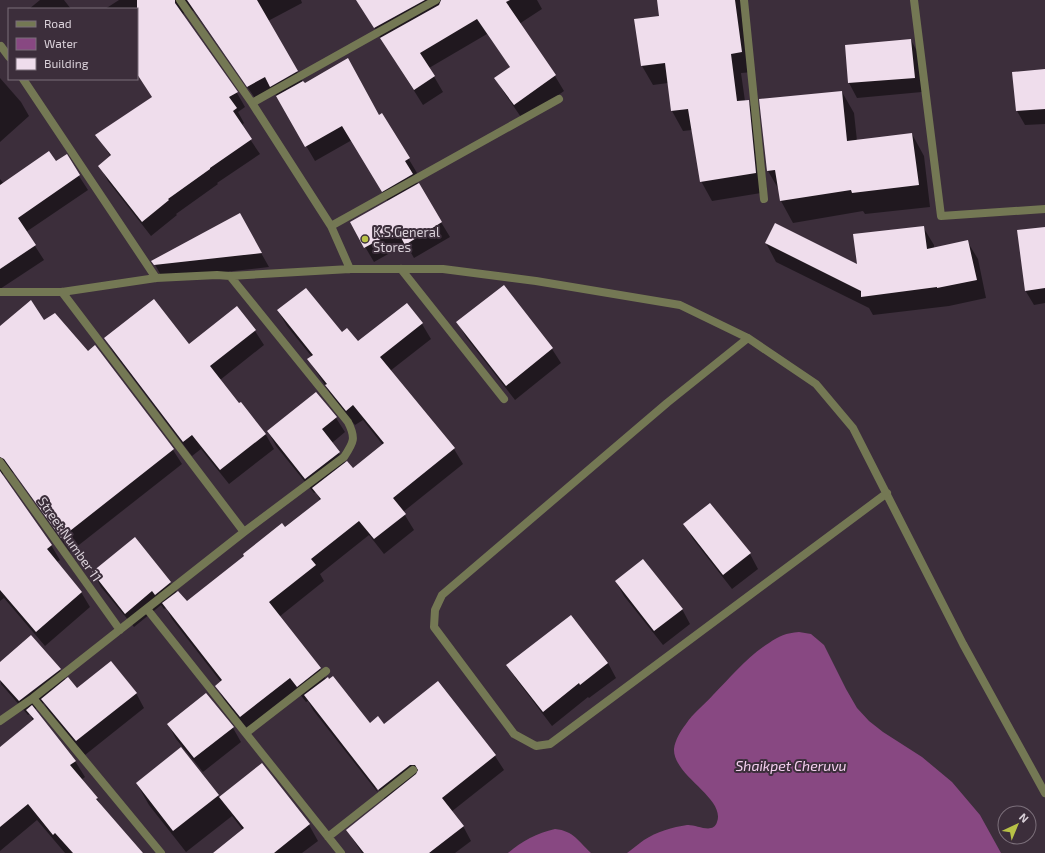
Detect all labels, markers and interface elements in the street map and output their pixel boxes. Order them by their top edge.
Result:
legend [8,8,138,80]
text: Road [44,16,72,30]
text: Water [44,36,78,50]
text: Building [44,56,89,70]
place label: K.S.General Stores [373,224,440,255]
marker: K.S.General Stores [360,234,370,244]
street label: Street Number 11 [35,494,105,584]
water label: Shaikpet Cheruvu [735,757,847,774]
north arrow [997,805,1037,845]
text: N [1017,810,1032,825]

